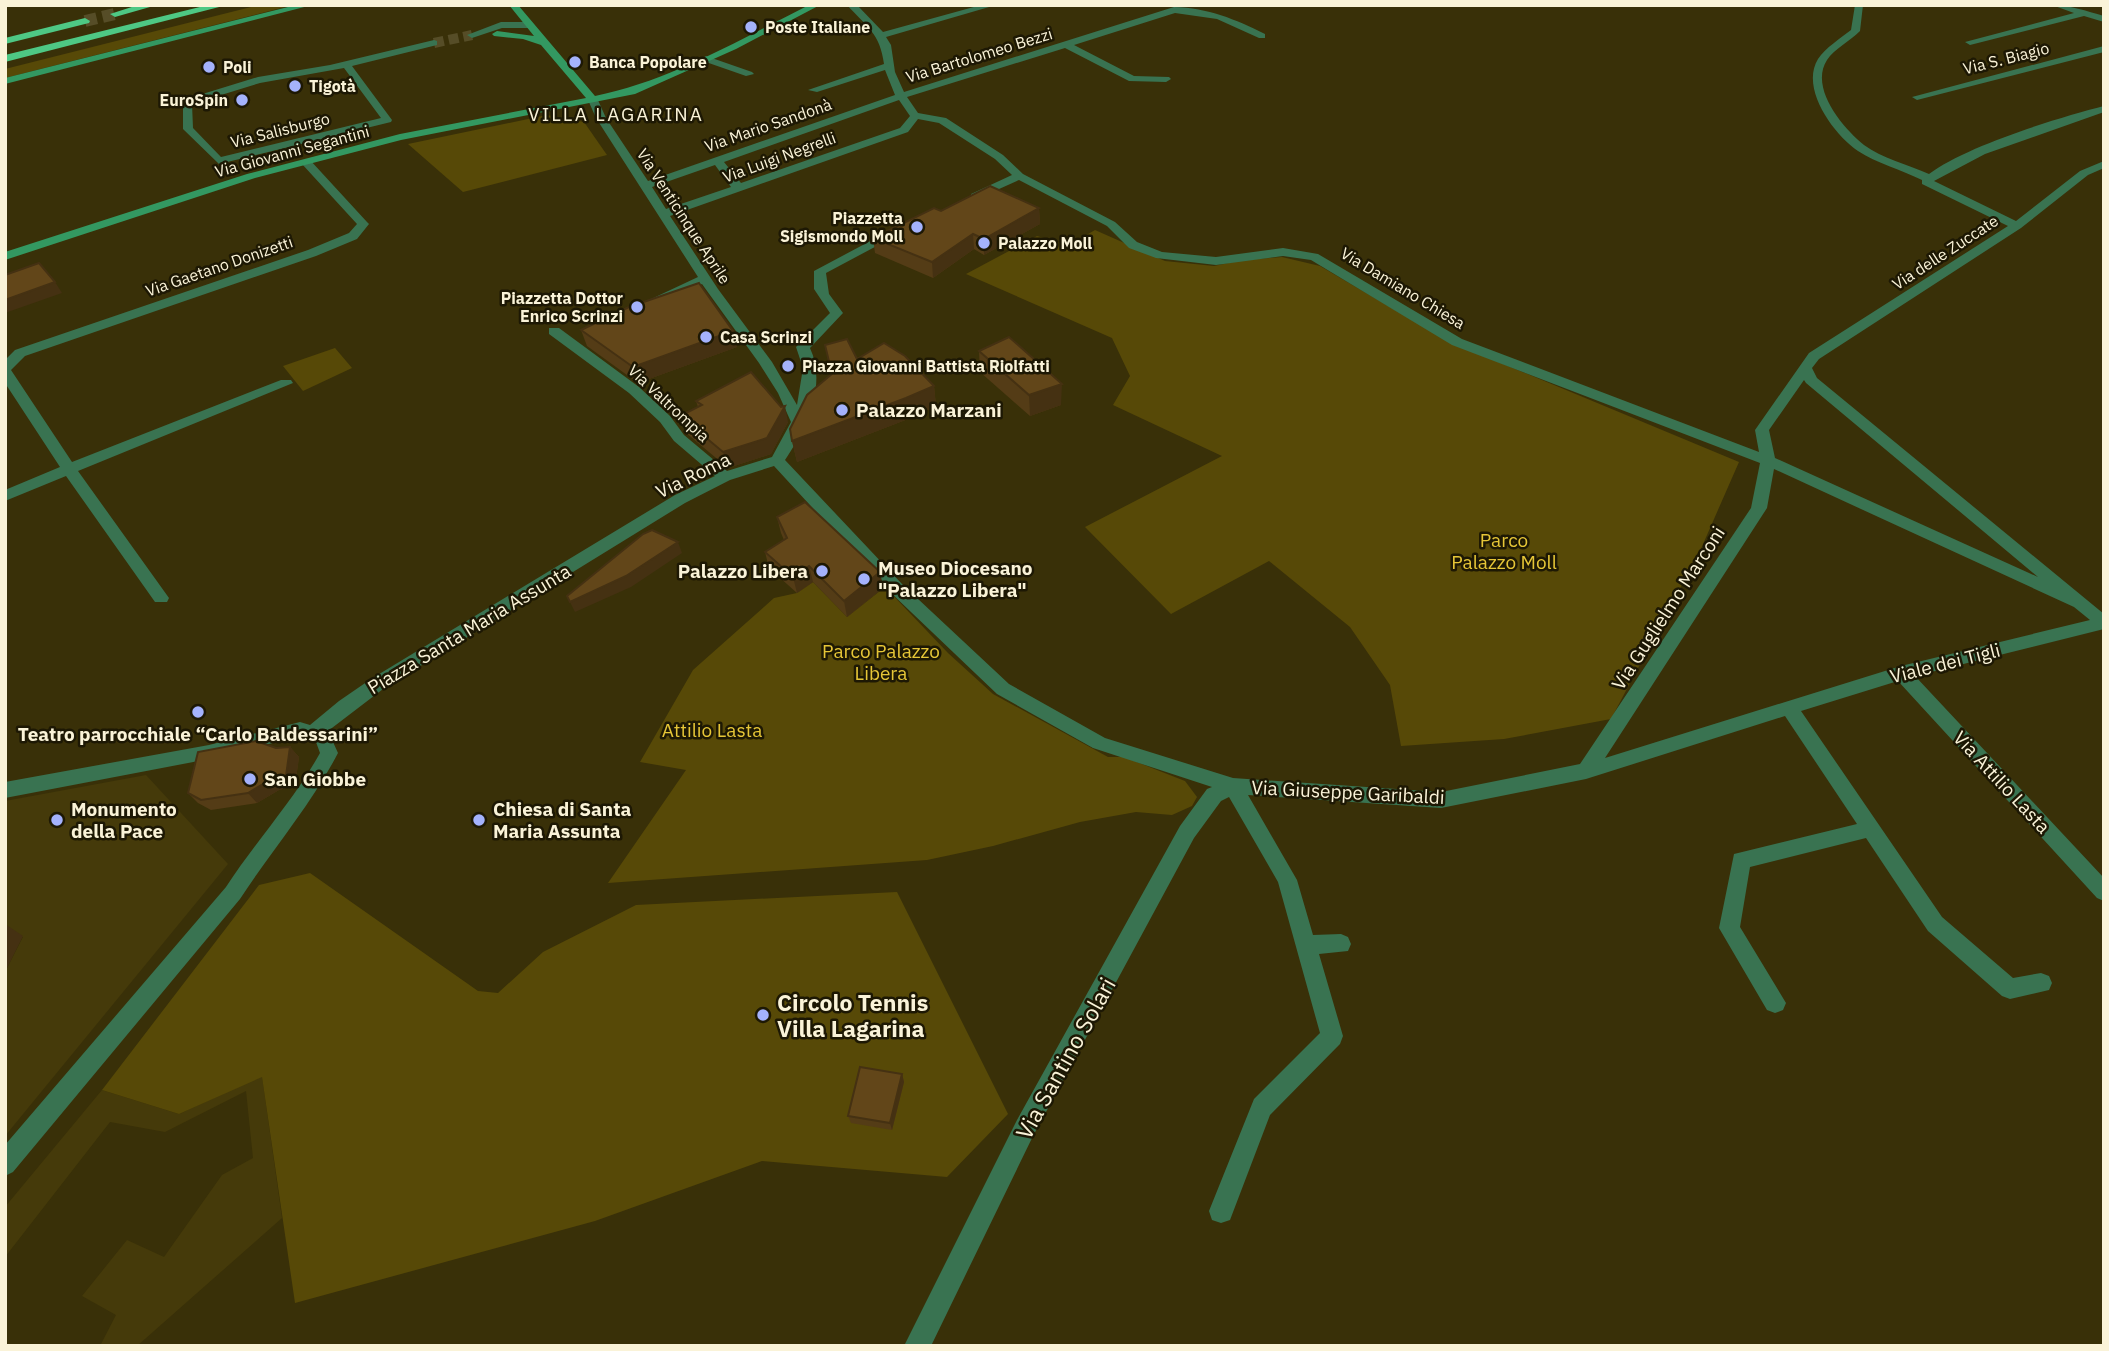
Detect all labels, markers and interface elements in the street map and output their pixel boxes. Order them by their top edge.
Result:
place label: Poste Italiane [765,17,870,37]
marker: Poste Italiane [743,19,759,35]
street label: Via Bartolomeo Bezzi [903,23,1055,87]
street label: Via S. Biagio [1961,38,2051,78]
place label: Banca Popolare [589,52,707,72]
marker: Banca Popolare [567,54,583,70]
place label: Poli [223,57,252,77]
marker: Poli [201,59,217,75]
place label: Tigotà [309,76,356,96]
marker: Tigotà [287,78,303,94]
place label: EuroSpin [160,90,228,110]
marker: EuroSpin [234,92,250,108]
street label: Via Mario Sandonà [702,94,835,156]
district label: VILLA LAGARINA [528,102,704,126]
street label: Via Salisburgo [228,108,332,152]
street label: Via Giovanni Segantini [213,121,371,181]
street label: Via Luigi Negrelli [720,127,838,187]
street label: Via Venticinque Aprile [633,145,735,288]
place label: Piazzetta Sigismondo Moll [780,208,903,246]
street label: Via delle Zuccate [1888,210,2002,294]
marker: Piazzetta Sigismondo Moll [909,219,925,235]
street label: Via Gaetano Donizetti [143,231,295,301]
place label: Palazzo Moll [998,233,1092,253]
marker: Palazzo Moll [976,235,992,251]
street label: Via Damiano Chiesa [1337,243,1469,333]
place label: Piazzetta Dottor Enrico Scrinzi [501,288,624,326]
marker: Piazzetta Dottor Enrico Scrinzi [629,299,645,315]
place label: Casa Scrinzi [720,327,812,347]
marker: Casa Scrinzi [698,329,714,345]
place label: Piazza Giovanni Battista Riolfatti [802,356,1050,376]
marker: Piazza Giovanni Battista Riolfatti [780,358,796,374]
street label: Via Valtrompia [624,360,714,446]
place label: Palazzo Marzani [856,398,1002,422]
marker: Palazzo Marzani [834,402,850,418]
street label: Via Roma [652,447,734,503]
street label: Via Guglielmo Marconi [1606,522,1730,694]
park label: Parco Palazzo Moll [1451,528,1557,574]
place label: Museo Diocesano "Palazzo Libera" [878,556,1033,602]
street label: Piazza Santa Maria Assunta [363,559,575,699]
place label: Palazzo Libera [678,559,808,583]
marker: Palazzo Libera [814,563,830,579]
marker: Museo Diocesano "Palazzo Libera" [856,571,872,587]
street label: Viale dei Tigli [1887,638,2003,688]
park label: Parco Palazzo Libera [822,639,940,685]
marker: Teatro parrocchiale “Carlo Baldessarini” [190,704,206,720]
park label: Attilio Lasta [662,718,762,742]
place label: Teatro parrocchiale “Carlo Baldessarini” [18,722,378,746]
street label: Via Attilio Lasta [1948,726,2056,838]
place label: San Giobbe [264,767,366,791]
marker: San Giobbe [242,771,258,787]
street label: Via Giuseppe Garibaldi [1251,775,1445,809]
place label: Monumento della Pace [71,797,177,843]
place label: Chiesa di Santa Maria Assunta [493,797,631,843]
marker: Monumento della Pace [49,812,65,828]
marker: Chiesa di Santa Maria Assunta [471,812,487,828]
street label: Via Santino Solari [1008,972,1122,1144]
place label: Circolo Tennis Villa Lagarina [777,987,928,1043]
marker: Circolo Tennis Villa Lagarina [755,1007,771,1023]

